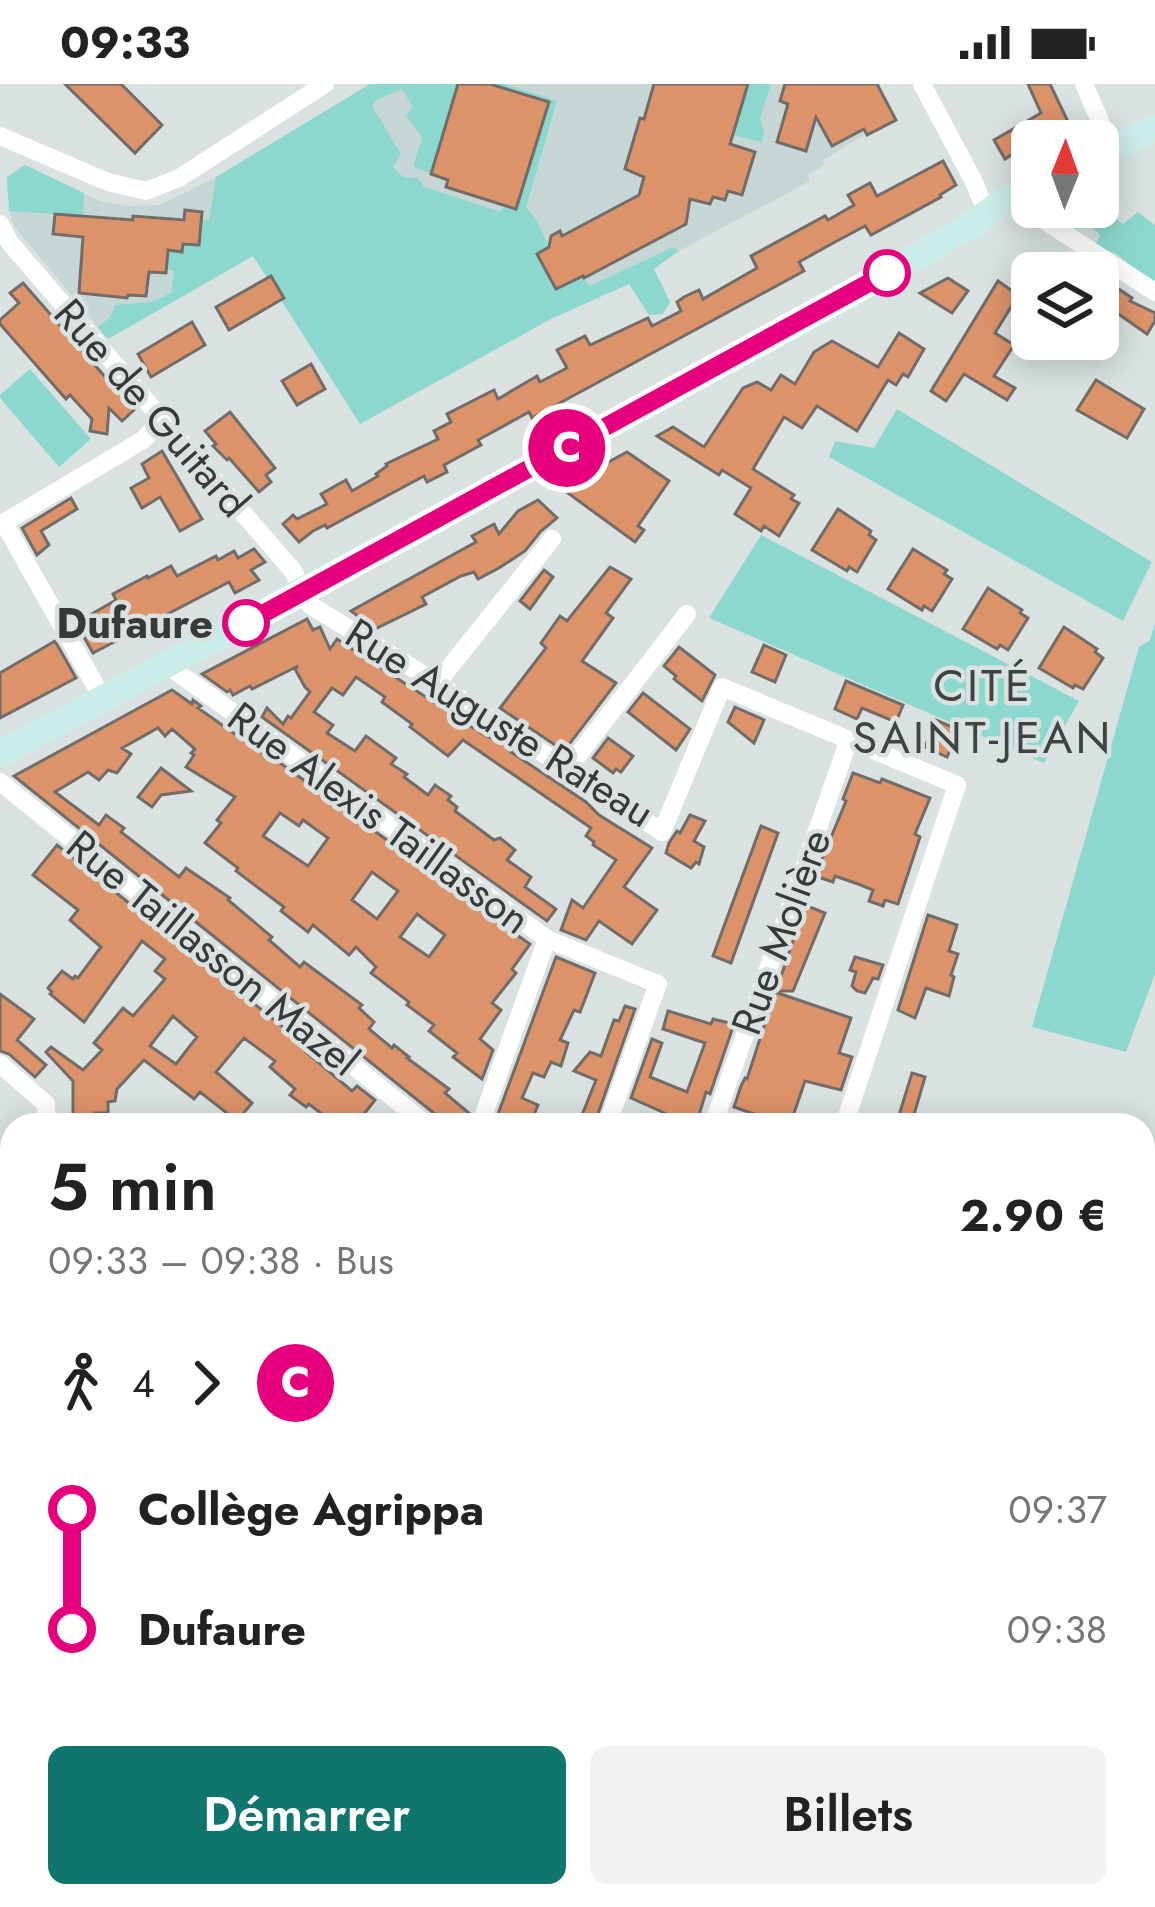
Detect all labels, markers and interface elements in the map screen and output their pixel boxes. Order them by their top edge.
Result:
text: 09:33 [60,10,190,75]
north arrow [1011,120,1119,228]
map controls [1011,120,1119,360]
unlabelled marker [865,251,909,295]
button: layers [1011,252,1119,360]
street label: Rue de Guitard [40,285,264,531]
line badge: C [528,409,606,487]
text: C [552,417,582,478]
place label: Dufaure [56,593,213,654]
marker: Dufaure [224,601,268,645]
street label: Rue Auguste Rateau [334,603,666,843]
district label: CITÉ SAINT-JEAN [853,653,1113,770]
street label: Rue Alexis Taillasson [215,687,543,949]
street label: Rue Taillasson Mazel [53,816,373,1090]
street label: Rue Molière [716,821,846,1043]
text: 5 min [48,1139,217,1235]
text: 2.90 € [960,1183,1107,1248]
text: 09:33 – 09:38 · Bus [48,1232,394,1289]
icon: walk [48,1350,114,1416]
icon: forward [173,1350,239,1416]
text: C [281,1352,310,1413]
text: 4 [132,1355,155,1412]
text: Collège Agrippa [138,1477,484,1542]
text: 09:37 [1008,1481,1107,1538]
text: Dufaure [138,1597,306,1662]
text: 09:38 [1007,1601,1107,1658]
button: Démarrer [48,1746,566,1884]
button: Billets [590,1746,1107,1884]

